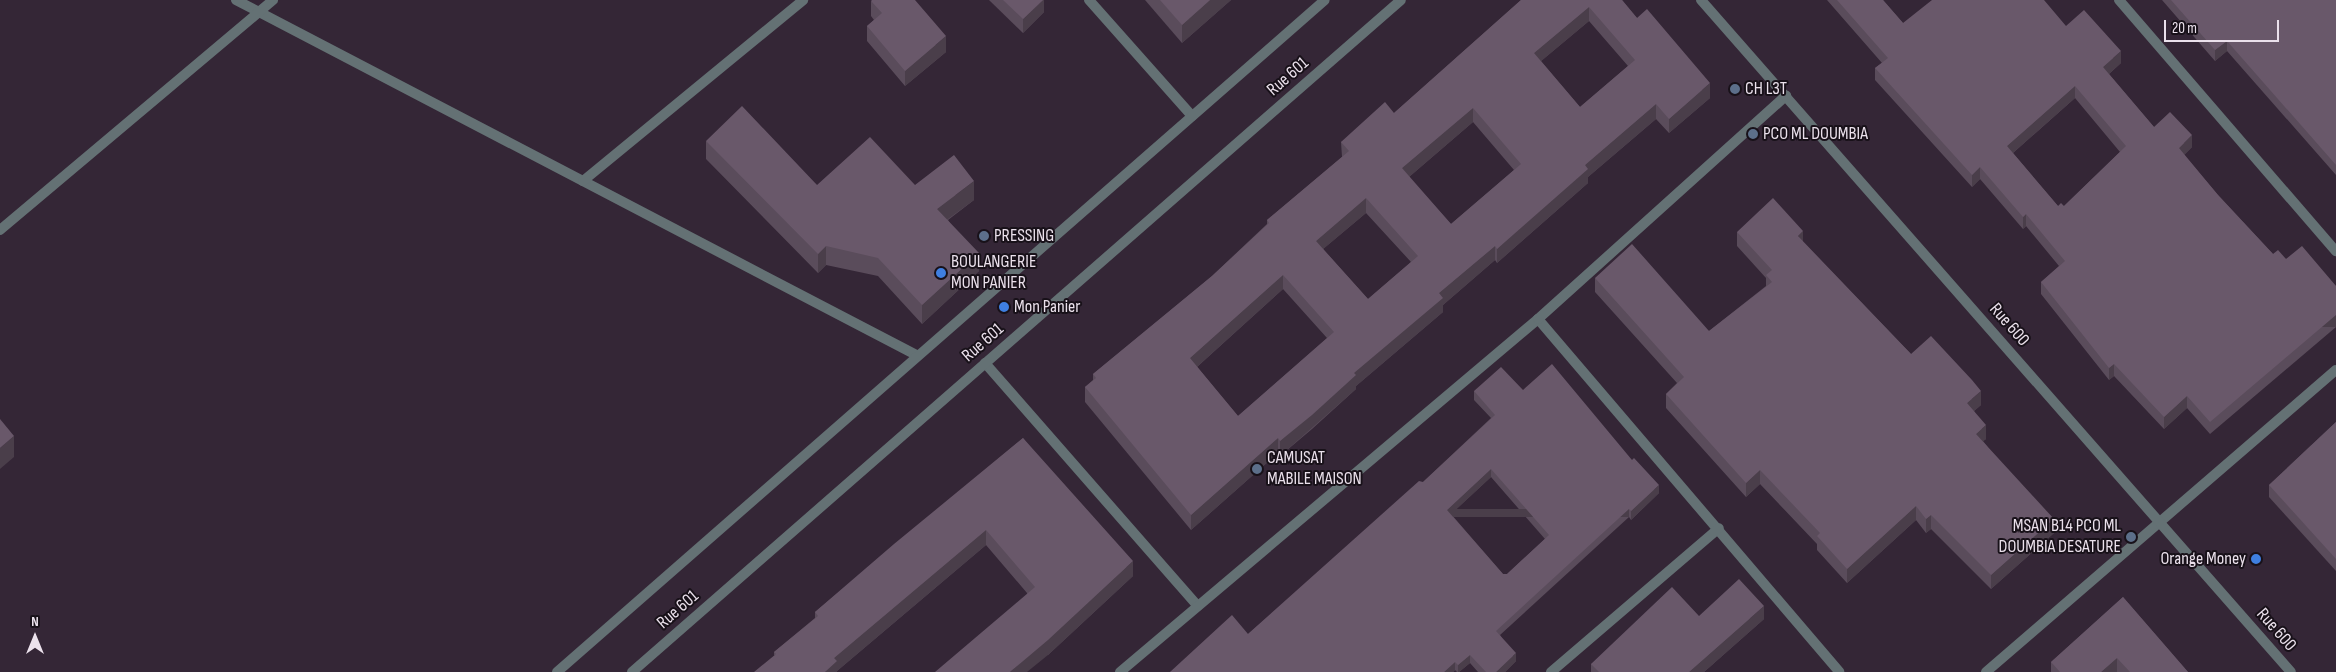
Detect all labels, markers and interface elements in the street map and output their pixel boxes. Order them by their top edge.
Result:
scale bar [2166,10,2281,42]
text: 20 m [2172,19,2197,38]
street label: Rue 601 [1263,53,1313,101]
place label: CH L3T [1745,78,1787,100]
marker: CH L3T [1729,83,1741,95]
place label: PCO ML DOUMBIA [1763,123,1868,145]
marker: PCO ML DOUMBIA [1747,128,1759,140]
place label: PRESSING [994,225,1054,247]
marker: PRESSING [978,230,990,242]
place label: BOULANGERIE MON PANIER [951,252,1036,294]
marker: BOULANGERIE MON PANIER [935,267,947,279]
place label: Mon Panier [1014,296,1080,318]
street label: Rue 600 [1984,299,2034,351]
marker: Mon Panier [998,301,1010,313]
street label: Rue 601 [958,319,1008,367]
place label: CAMUSAT MABILE MAISON [1267,448,1362,490]
marker: CAMUSAT MABILE MAISON [1251,463,1263,475]
place label: MSAN B14 PCO ML DOUMBIA DESATURE [1999,516,2121,558]
marker: MSAN B14 PCO ML DOUMBIA DESATURE [2125,531,2137,543]
place label: Orange Money [2160,548,2246,570]
marker: Orange Money [2250,553,2262,565]
street label: Rue 601 [653,586,703,634]
street label: Rue 600 [2251,604,2301,656]
north arrow [10,612,60,662]
text: N [31,613,39,630]

